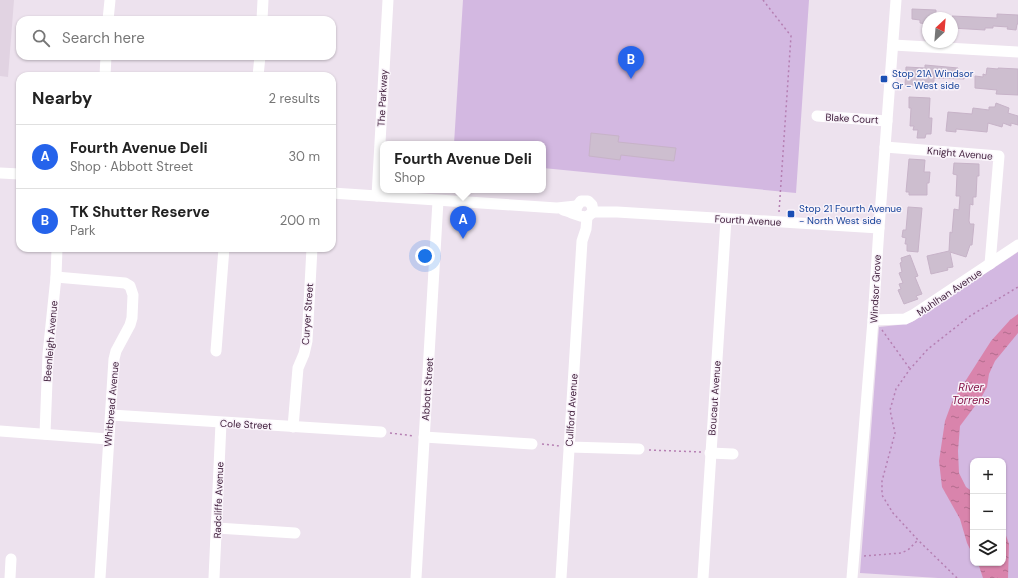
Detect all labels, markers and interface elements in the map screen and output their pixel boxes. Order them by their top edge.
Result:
north arrow [922,12,958,48]
search box [16,16,336,60]
icon: search [30,27,52,49]
text: Search here [62,28,145,48]
pin: B [618,46,644,79]
place label: Stop 21A Windsor Gr - West side [892,67,974,92]
street label: The Parkway [374,68,391,127]
marker: Stop 21A Windsor Gr - West side [879,74,889,84]
text: Nearby [32,87,92,109]
text: 2 results [269,90,320,107]
street label: Blake Court [825,111,879,126]
text: Fourth Avenue Deli [70,138,208,158]
popup [380,141,546,193]
street label: Knight Avenue [927,144,994,163]
text: A [40,148,50,165]
text: 30 m [288,148,320,165]
text: Fourth Avenue Deli [394,149,532,169]
text: Shop · Abbott Street [70,158,193,175]
text: Shop [394,169,425,186]
text: TK Shutter Reserve [70,202,210,222]
place label: Stop 21 Fourth Avenue - North West side [799,202,902,227]
pin: A [450,206,476,239]
marker: Stop 21 Fourth Avenue - North West side [786,209,796,219]
text: B [41,212,49,229]
text: 200 m [280,212,320,229]
street label: Fourth Avenue [714,212,782,229]
text: Park [70,222,96,239]
your location [415,246,435,266]
street label: Windsor Grove [867,254,884,324]
street label: Muhlhan Avenue [914,266,985,319]
street label: Curyer Street [299,283,316,345]
street label: Beenleigh Avenue [40,300,61,382]
street label: Abbott Street [419,357,436,421]
street label: Boucaut Avenue [705,360,724,436]
street label: Whitbread Avenue [101,361,122,447]
street label: Cullford Avenue [562,373,581,447]
water label: River Torrens [952,380,990,407]
street label: Cole Street [220,417,272,432]
map controls [970,458,1006,566]
button: + [970,458,1006,494]
street label: Radcliffe Avenue [211,461,226,539]
button: − [970,494,1006,530]
button: layers [970,530,1006,566]

